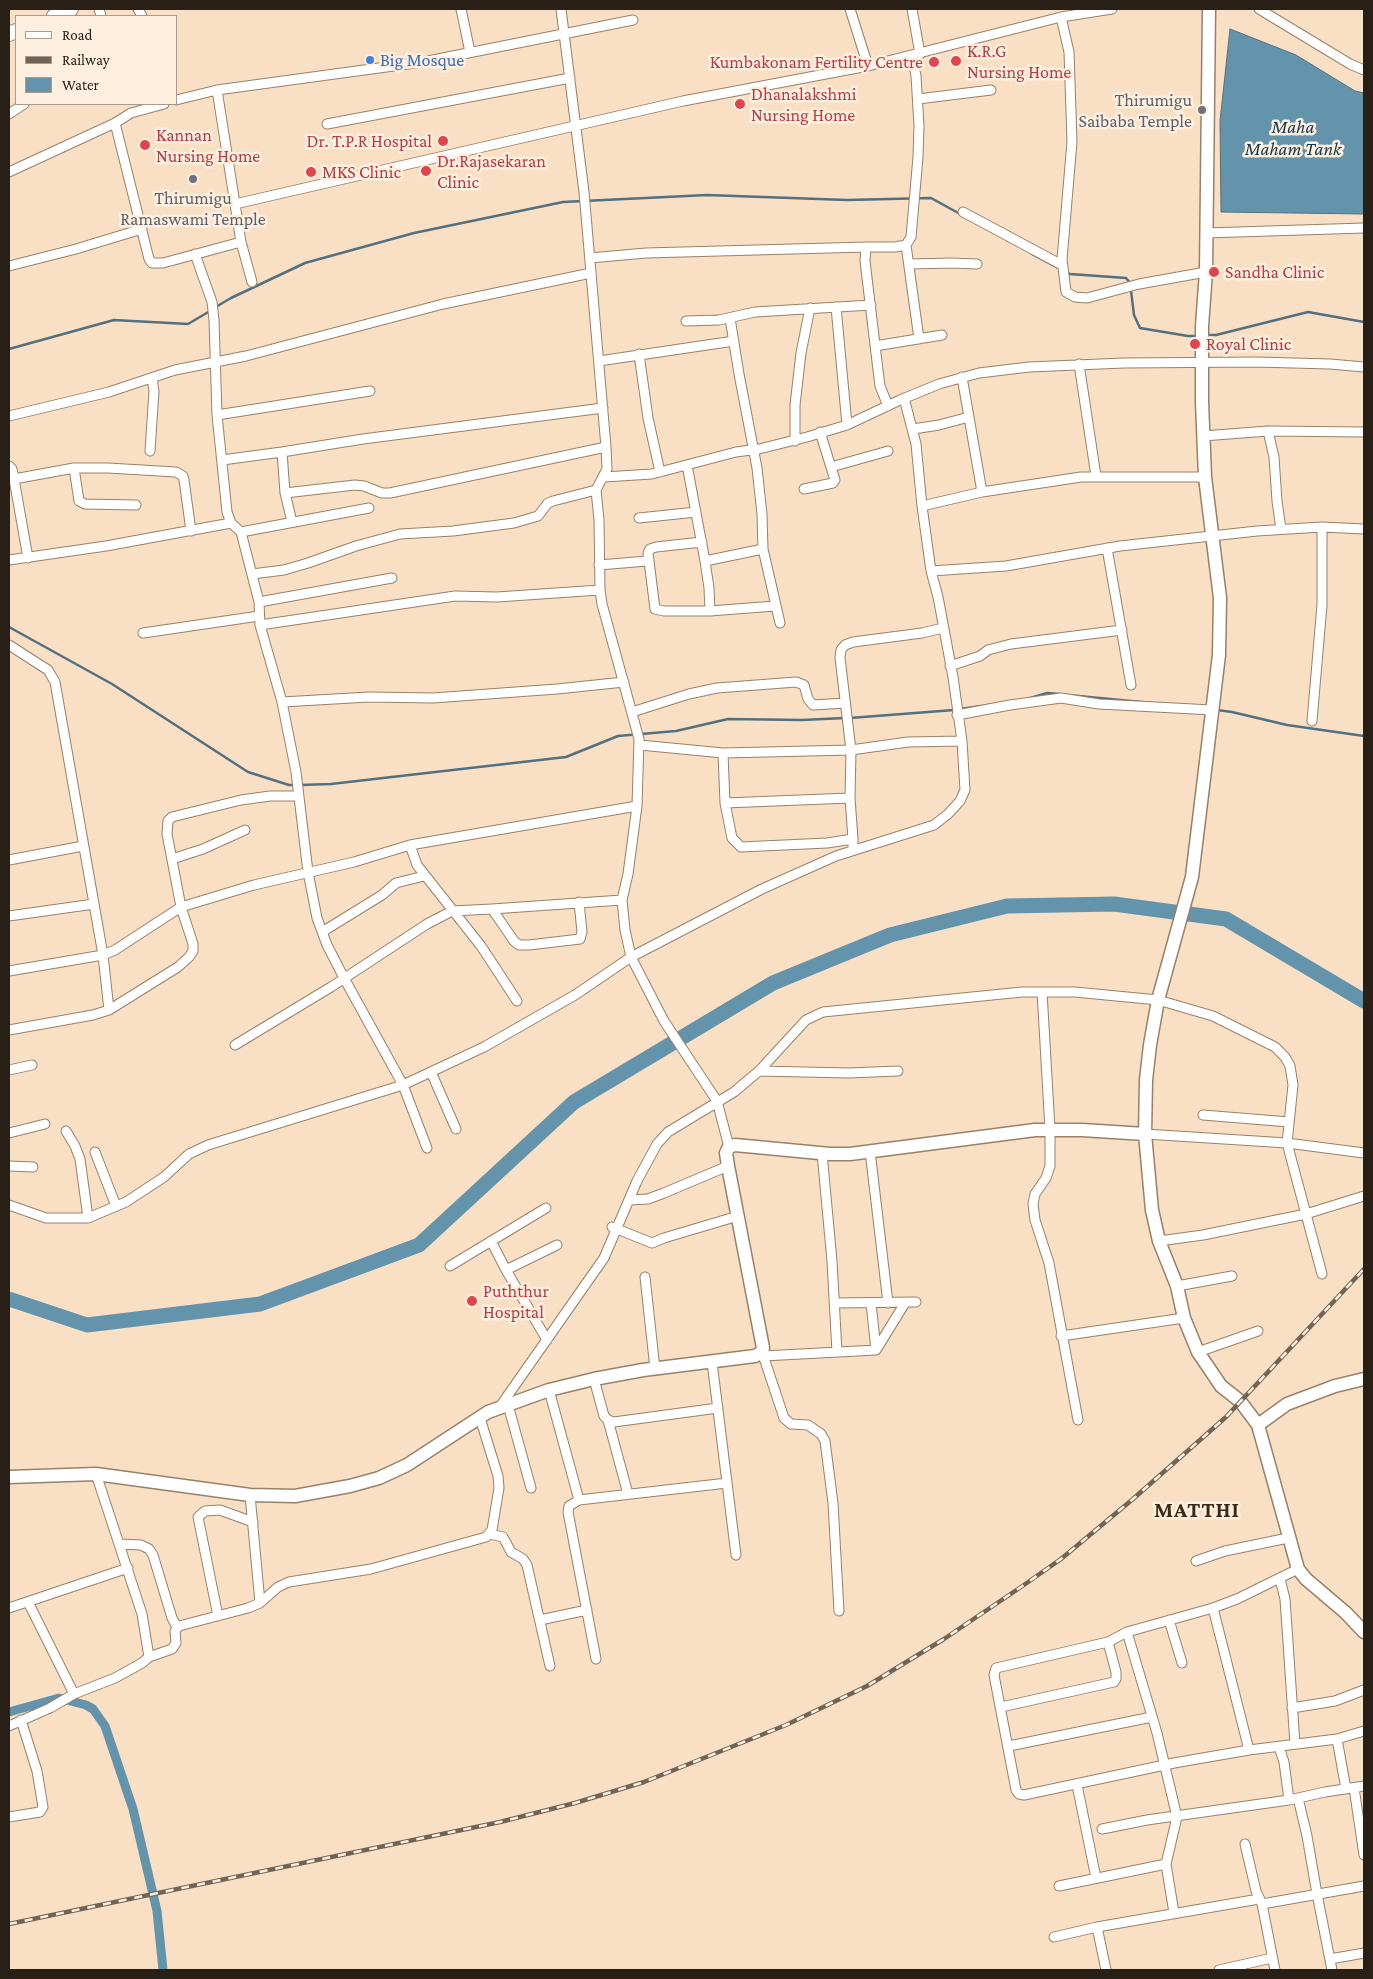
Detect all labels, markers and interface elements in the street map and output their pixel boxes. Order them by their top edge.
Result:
legend [15,15,178,105]
text: Road [62,27,92,43]
place label: K.R.G Nursing Home [967,40,1071,82]
place label: Big Mosque [380,49,464,71]
place label: Kumbakonam Fertility Centre [710,51,923,73]
text: Railway [62,52,110,68]
marker: Big Mosque [364,54,376,66]
marker: K.R.G Nursing Home [949,54,963,68]
marker: Kumbakonam Fertility Centre [927,55,941,69]
text: Water [62,77,99,93]
place label: Dhanalakshmi Nursing Home [751,83,856,126]
place label: Thirumigu Saibaba Temple [1078,89,1192,132]
marker: Dhanalakshmi Nursing Home [733,97,747,111]
marker: Thirumigu Saibaba Temple [1196,104,1208,116]
water label: Maha Maham Tank [1245,116,1341,160]
place label: Kannan Nursing Home [156,124,260,166]
place label: Dr. T.P.R Hospital [306,130,432,152]
marker: Dr. T.P.R Hospital [436,134,450,148]
marker: Kannan Nursing Home [138,138,152,152]
place label: Dr.Rajasekaran Clinic [437,150,546,192]
place label: MKS Clinic [322,161,401,183]
marker: Dr.Rajasekaran Clinic [419,164,433,178]
marker: MKS Clinic [304,165,318,179]
marker: Thirumigu Ramaswami Temple [187,173,199,185]
place label: Thirumigu Ramaswami Temple [120,187,266,230]
place label: Sandha Clinic [1225,261,1324,283]
marker: Sandha Clinic [1207,265,1221,279]
place label: Royal Clinic [1206,333,1291,355]
marker: Royal Clinic [1188,337,1202,351]
place label: Puththur Hospital [483,1280,549,1322]
marker: Puththur Hospital [465,1294,479,1308]
district label: MATTHI [1153,1497,1241,1523]

